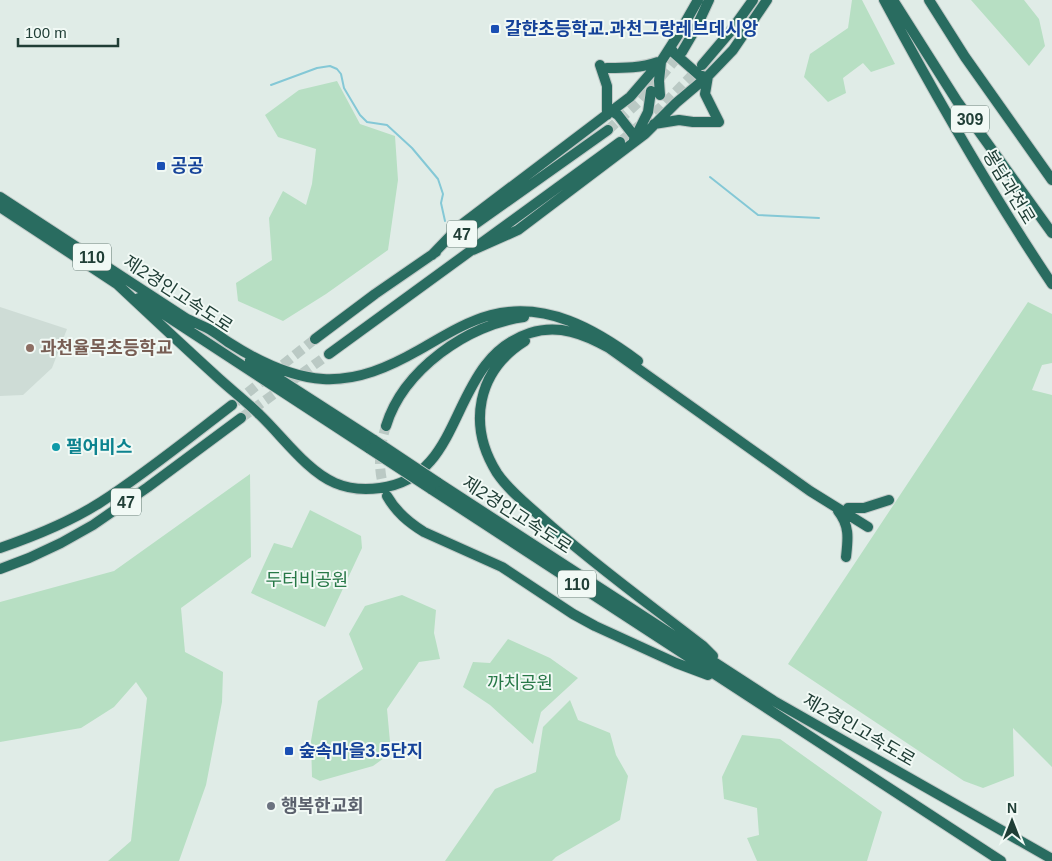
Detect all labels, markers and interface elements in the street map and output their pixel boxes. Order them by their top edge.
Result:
scale bar [18,15,118,47]
place label: 갈햔초등학교.과천그랑레브데시앙 [505,19,759,39]
marker: 갈햔초등학교.과천그랑레브데시앙 [489,23,501,35]
text: 100 m [25,24,67,41]
road number: 309 [951,106,989,132]
street label: 봉담과천로 [979,146,1039,228]
place label: 공공 [171,156,204,176]
marker: 공공 [155,160,167,172]
road number: 47 [447,220,477,248]
road number: 110 [73,243,111,270]
street label: 제2경인고속도로 [120,251,236,337]
place label: 과천율목초등학교 [40,338,172,358]
marker: 과천율목초등학교 [24,342,36,354]
place label: 펄어비스 [66,437,132,457]
marker: 펄어비스 [50,441,62,453]
street label: 제2경인고속도로 [459,472,575,558]
road number: 47 [111,488,141,516]
park label: 두터비공원 [266,570,348,590]
road number: 110 [558,570,596,598]
park label: 까치공원 [487,673,553,693]
street label: 제2경인고속도로 [799,690,919,770]
place label: 숲속마을3.5단지 [299,741,423,761]
marker: 숲속마을3.5단지 [283,745,295,757]
place label: 행복한교회 [281,796,364,816]
north arrow [987,796,1037,846]
marker: 행복한교회 [265,800,277,812]
text: N [1007,800,1017,816]

